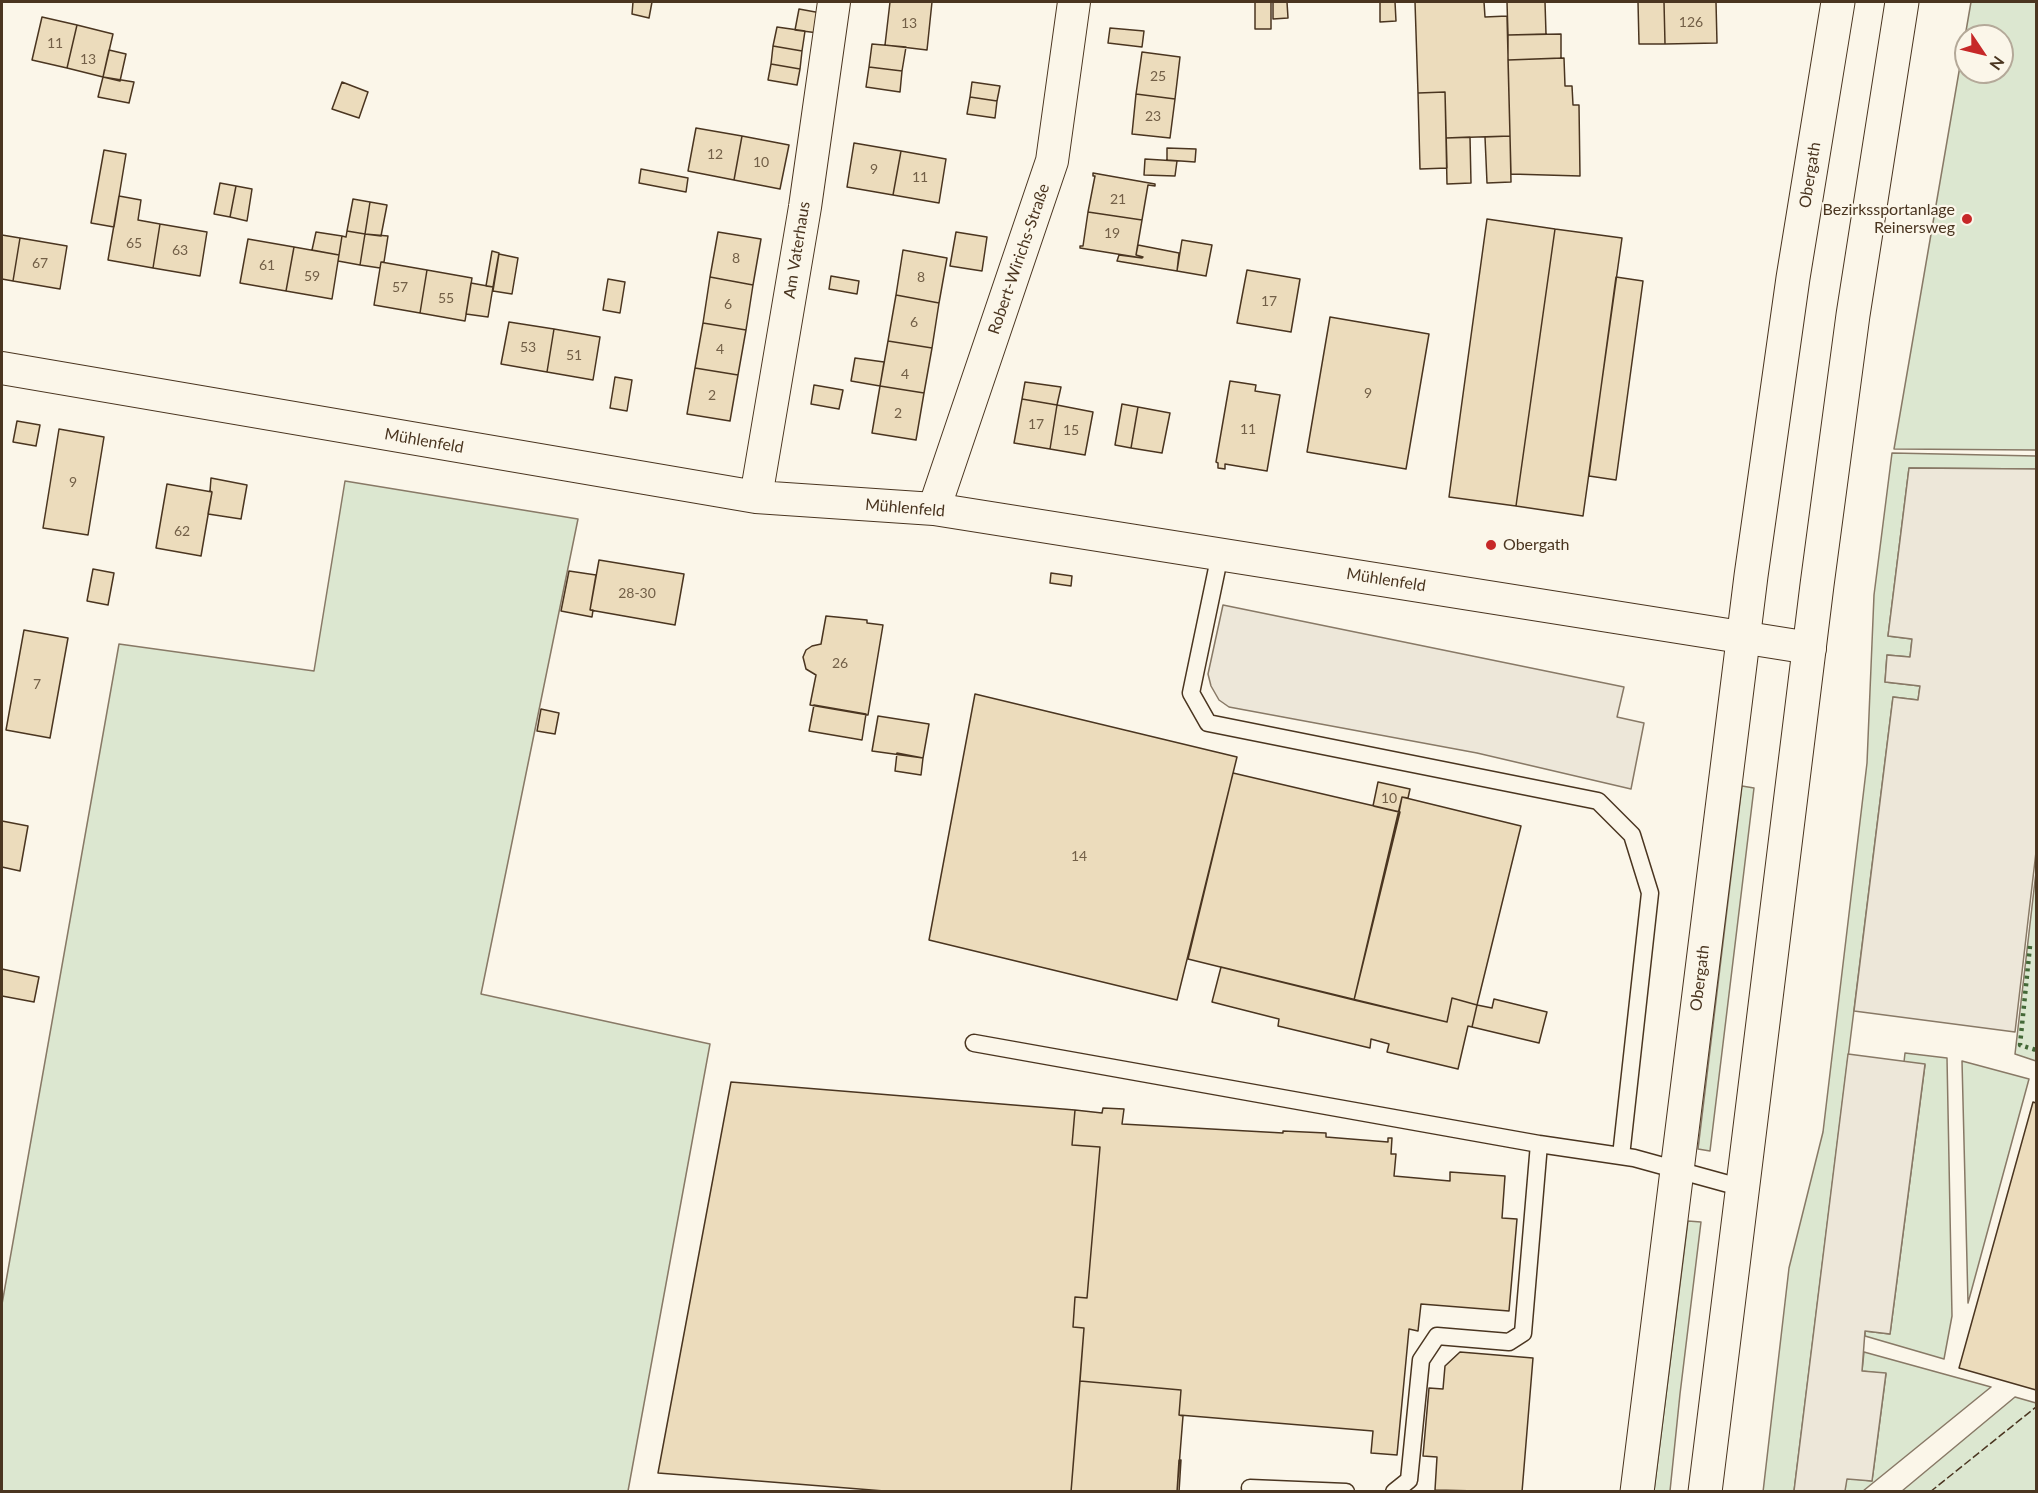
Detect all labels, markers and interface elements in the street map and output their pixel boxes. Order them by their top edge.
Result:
house number: 126 [1679,14,1703,30]
house number: 13 [901,15,917,31]
north arrow [1954,24,2014,84]
house number: 11 [47,35,63,51]
house number: 13 [80,51,96,67]
text: N [1986,53,2009,74]
house number: 25 [1150,68,1166,84]
house number: 23 [1145,108,1161,124]
street label: Obergath [1795,141,1825,209]
house number: 12 [707,146,723,162]
house number: 10 [753,154,769,170]
house number: 9 [870,161,878,177]
house number: 11 [912,169,928,185]
street label: Robert-Wirichs-Straße [984,181,1054,337]
house number: 21 [1110,191,1126,207]
street label: Am Vaterhaus [780,200,814,300]
place label: Bezirkssportanlage Reinersweg [1823,200,1955,238]
marker: Bezirkssportanlage Reinersweg [1960,212,1974,226]
house number: 19 [1104,225,1120,241]
house number: 65 [126,235,142,251]
house number: 63 [172,242,188,258]
house number: 8 [732,250,740,266]
house number: 67 [32,255,48,271]
house number: 61 [259,257,275,273]
house number: 59 [304,268,320,284]
house number: 8 [917,269,925,285]
house number: 57 [392,279,408,295]
house number: 55 [438,290,454,306]
house number: 17 [1261,293,1277,309]
house number: 6 [724,296,732,312]
house number: 6 [910,314,918,330]
house number: 53 [520,339,536,355]
house number: 4 [716,341,724,357]
house number: 51 [566,347,582,363]
house number: 4 [901,366,909,382]
house number: 9 [1364,385,1372,401]
house number: 2 [708,387,716,403]
house number: 2 [894,405,902,421]
house number: 17 [1028,416,1044,432]
house number: 11 [1240,421,1256,437]
house number: 15 [1063,422,1079,438]
street label: Mühlenfeld [383,425,465,457]
house number: 9 [69,474,77,490]
street label: Mühlenfeld [864,495,946,521]
house number: 62 [174,523,190,539]
place label: Obergath [1503,535,1570,555]
marker: Obergath [1484,538,1498,552]
street label: Mühlenfeld [1345,564,1427,596]
house number: 28-30 [618,585,656,601]
house number: 26 [832,655,848,671]
house number: 7 [33,676,41,692]
house number: 10 [1381,790,1397,806]
house number: 14 [1071,848,1087,864]
street label: Obergath [1686,944,1714,1012]

